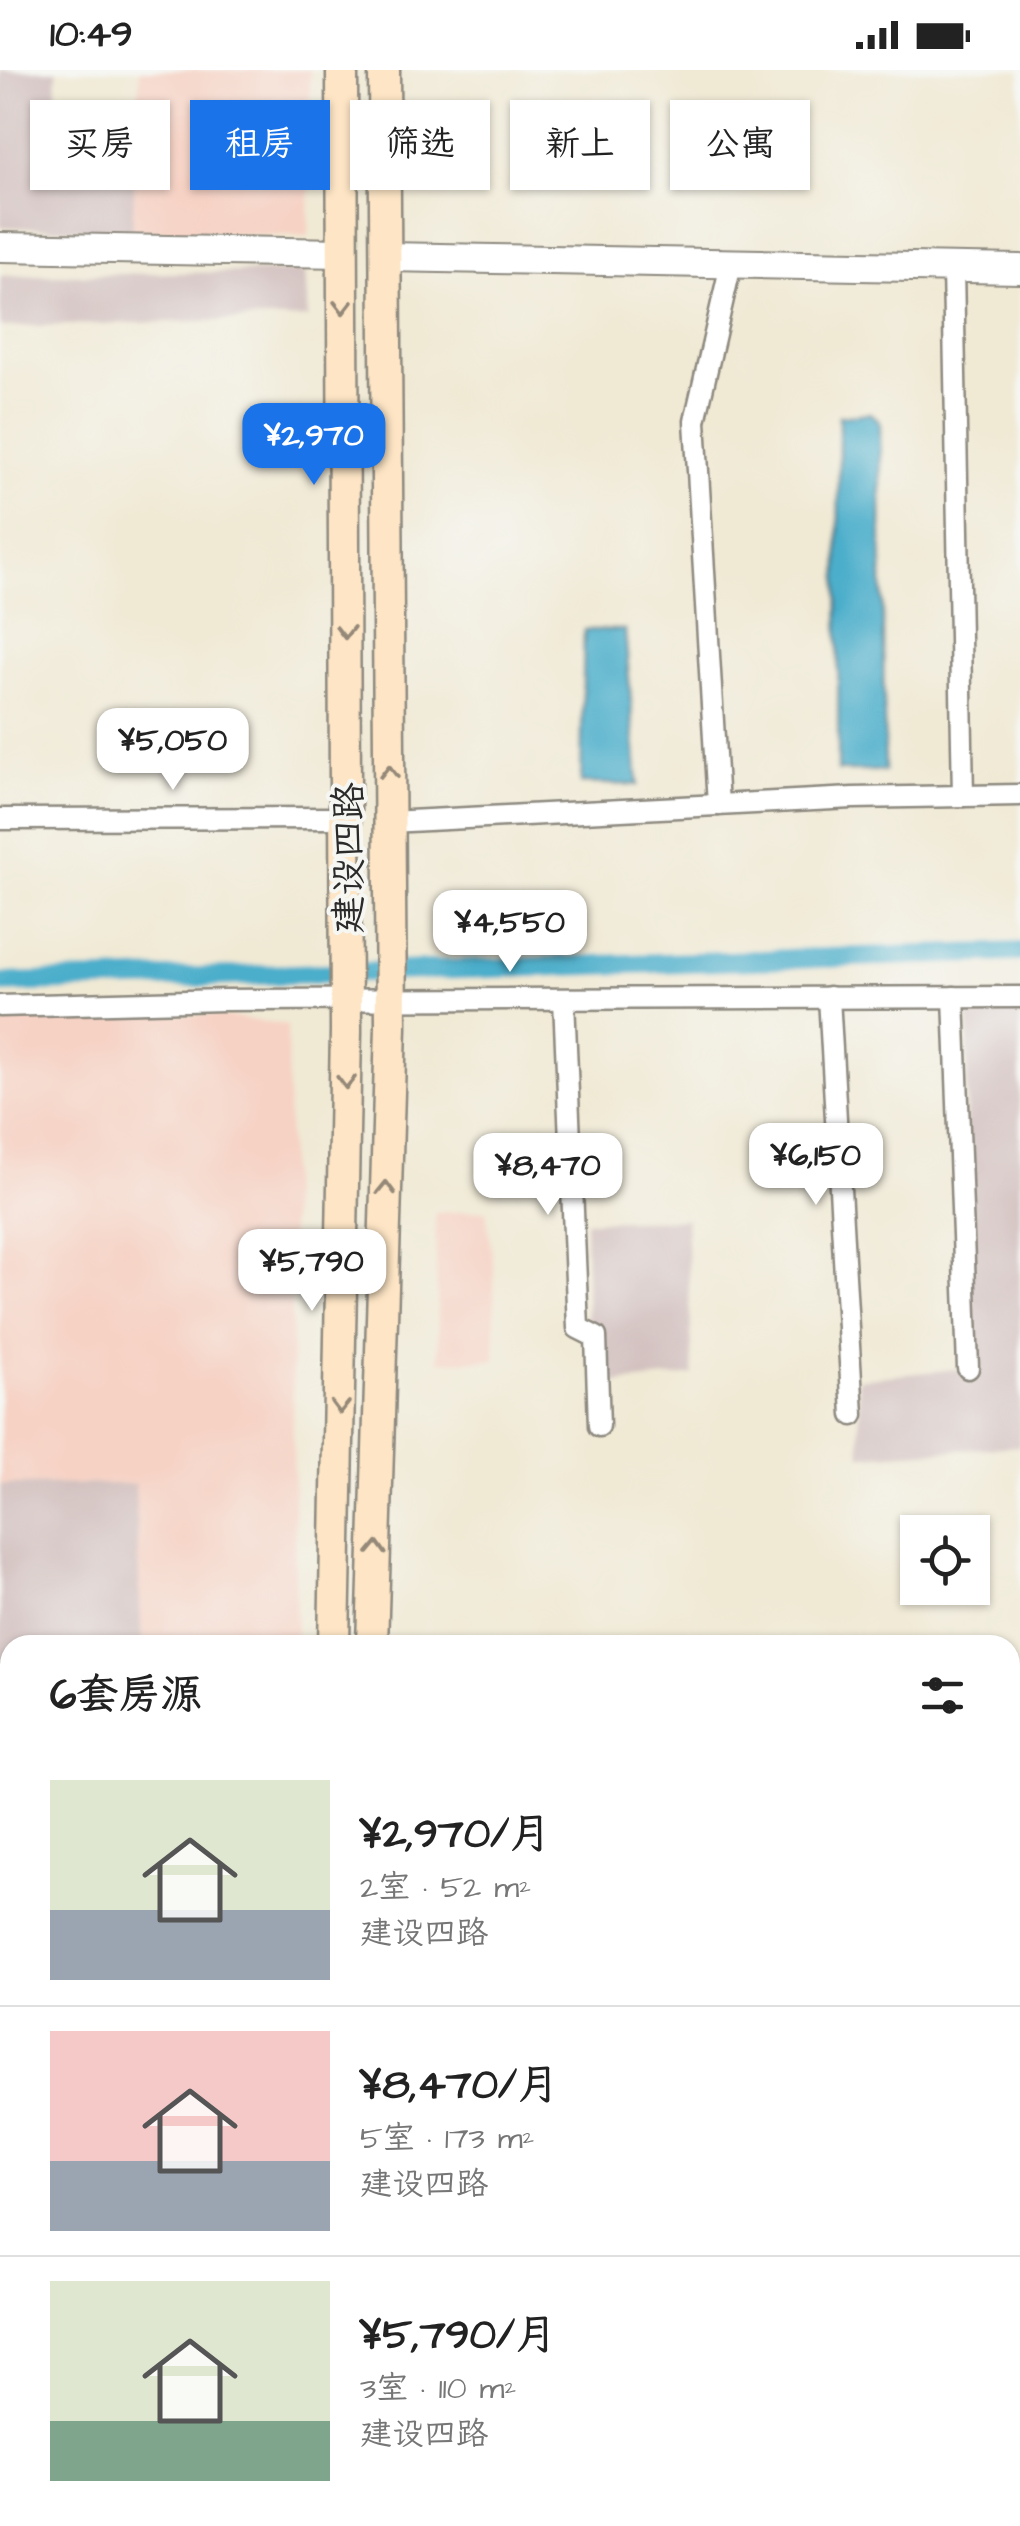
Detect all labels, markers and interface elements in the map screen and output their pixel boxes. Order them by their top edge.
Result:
text: 10:49 [50,9,133,61]
chip: 买房 [30,100,170,190]
chip: 租房 [190,100,330,190]
chip: 筛选 [350,100,490,190]
chip: 新上 [510,100,650,190]
chip: 公寓 [670,100,810,190]
one-way arrow [332,300,354,316]
pin: ¥2,970 [233,403,395,488]
text: ¥2,970 [264,413,364,458]
one-way arrow [334,626,356,641]
pin: ¥5,050 [92,708,254,793]
text: ¥5,050 [119,718,227,763]
one-way arrow [378,763,400,778]
street label: 建设四路 [324,782,376,934]
pin: ¥4,550 [429,890,591,975]
text: ¥4,550 [455,900,565,945]
one-way arrow [335,1075,356,1091]
pin: ¥6,150 [735,1123,897,1208]
pin: ¥8,470 [467,1133,629,1218]
text: ¥6,150 [771,1133,861,1178]
text: ¥8,470 [495,1143,601,1188]
one-way arrow [376,1179,397,1195]
pin: ¥5,790 [231,1229,393,1314]
text: ¥5,790 [260,1239,364,1284]
one-way arrow [330,1400,351,1416]
map controls [900,1515,990,1605]
button: locate [900,1515,990,1605]
one-way arrow [366,1539,387,1555]
text: 6套房源 [50,1667,202,1725]
icon: filters [915,1668,970,1723]
text: ¥2,970/月 [360,1806,551,1864]
icon: home [130,1820,250,1940]
text: 2室 · 52 m² [360,1865,531,1910]
text: 建设四路 [360,1911,488,1956]
text: ¥8,470/月 [360,2057,559,2115]
icon: home [130,2071,250,2191]
text: 5室 · 173 m² [360,2116,535,2161]
text: 建设四路 [360,2162,488,2207]
text: ¥5,790/月 [360,2307,557,2365]
icon: home [130,2321,250,2441]
text: 3室 · 110 m² [360,2366,517,2411]
text: 建设四路 [360,2412,488,2457]

